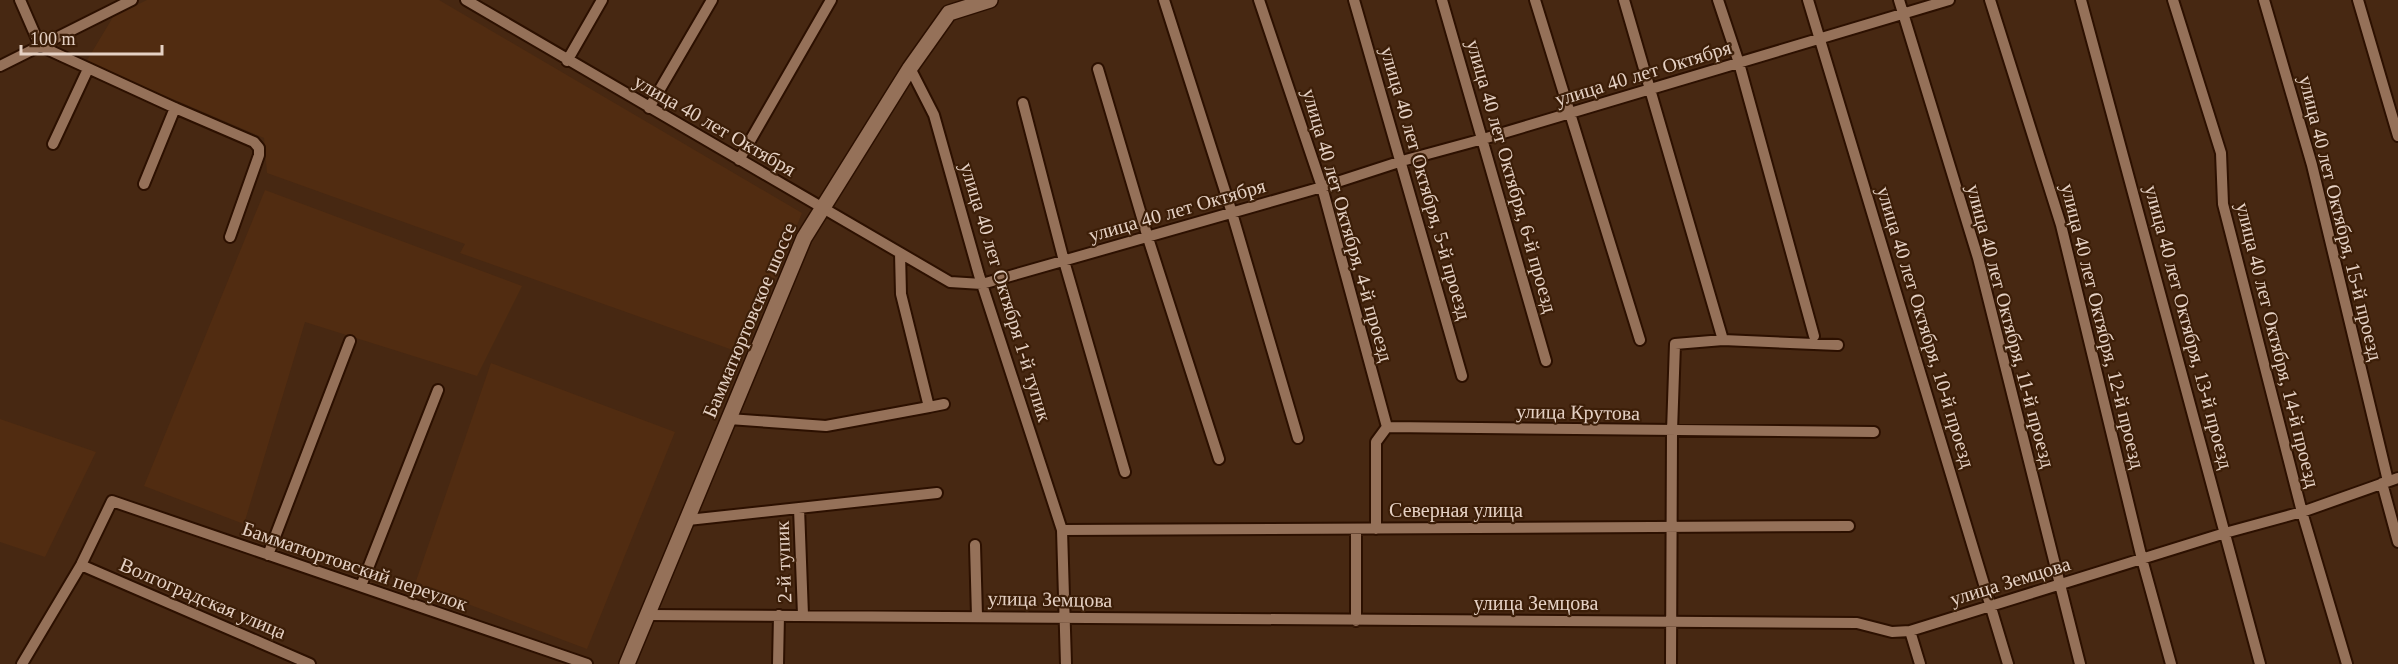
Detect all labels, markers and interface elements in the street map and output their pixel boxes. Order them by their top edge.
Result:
scale bar [21,18,162,56]
text: 100 m [30,29,76,49]
street label: улица 40 лет Октября [1552,36,1734,111]
street label: улица 40 лет Октября, 6-й проезд [1461,37,1562,315]
street label: улица 40 лет Октября, 5-й проезд [1375,44,1476,322]
street label: улица 40 лет Октября [630,70,800,181]
street label: улица 40 лет Октября, 15-й проезд [2294,73,2387,363]
street label: улица 40 лет Октября, 4-й проезд [1297,86,1398,364]
street label: улица 40 лет Октября 1-й тупик [955,160,1056,425]
street label: улица 40 лет Октября [1086,174,1268,247]
street label: улица 40 лет Октября, 12-й проезд [2056,181,2149,471]
street label: улица 40 лет Октября, 11-й проезд [1962,182,2059,470]
street label: улица 40 лет Октября, 13-й проезд [2139,183,2238,472]
street label: улица 40 лет Октября, 10-й проезд [1872,184,1979,471]
street label: улица 40 лет Октября, 14-й проезд [2231,200,2324,490]
street label: Бамматюртовское шоссе [698,219,801,421]
street label: улица Крутова [1516,400,1640,425]
street label: Северная улица [1389,499,1523,522]
street label: Бамматюртовский переулок [239,517,471,616]
street label: 2-й тупик [771,520,796,603]
street label: улица Земцова [1947,552,2073,611]
street label: Волгоградская улица [116,553,290,644]
street label: улица Земцова [987,587,1113,612]
street label: улица Земцова [1474,592,1598,615]

